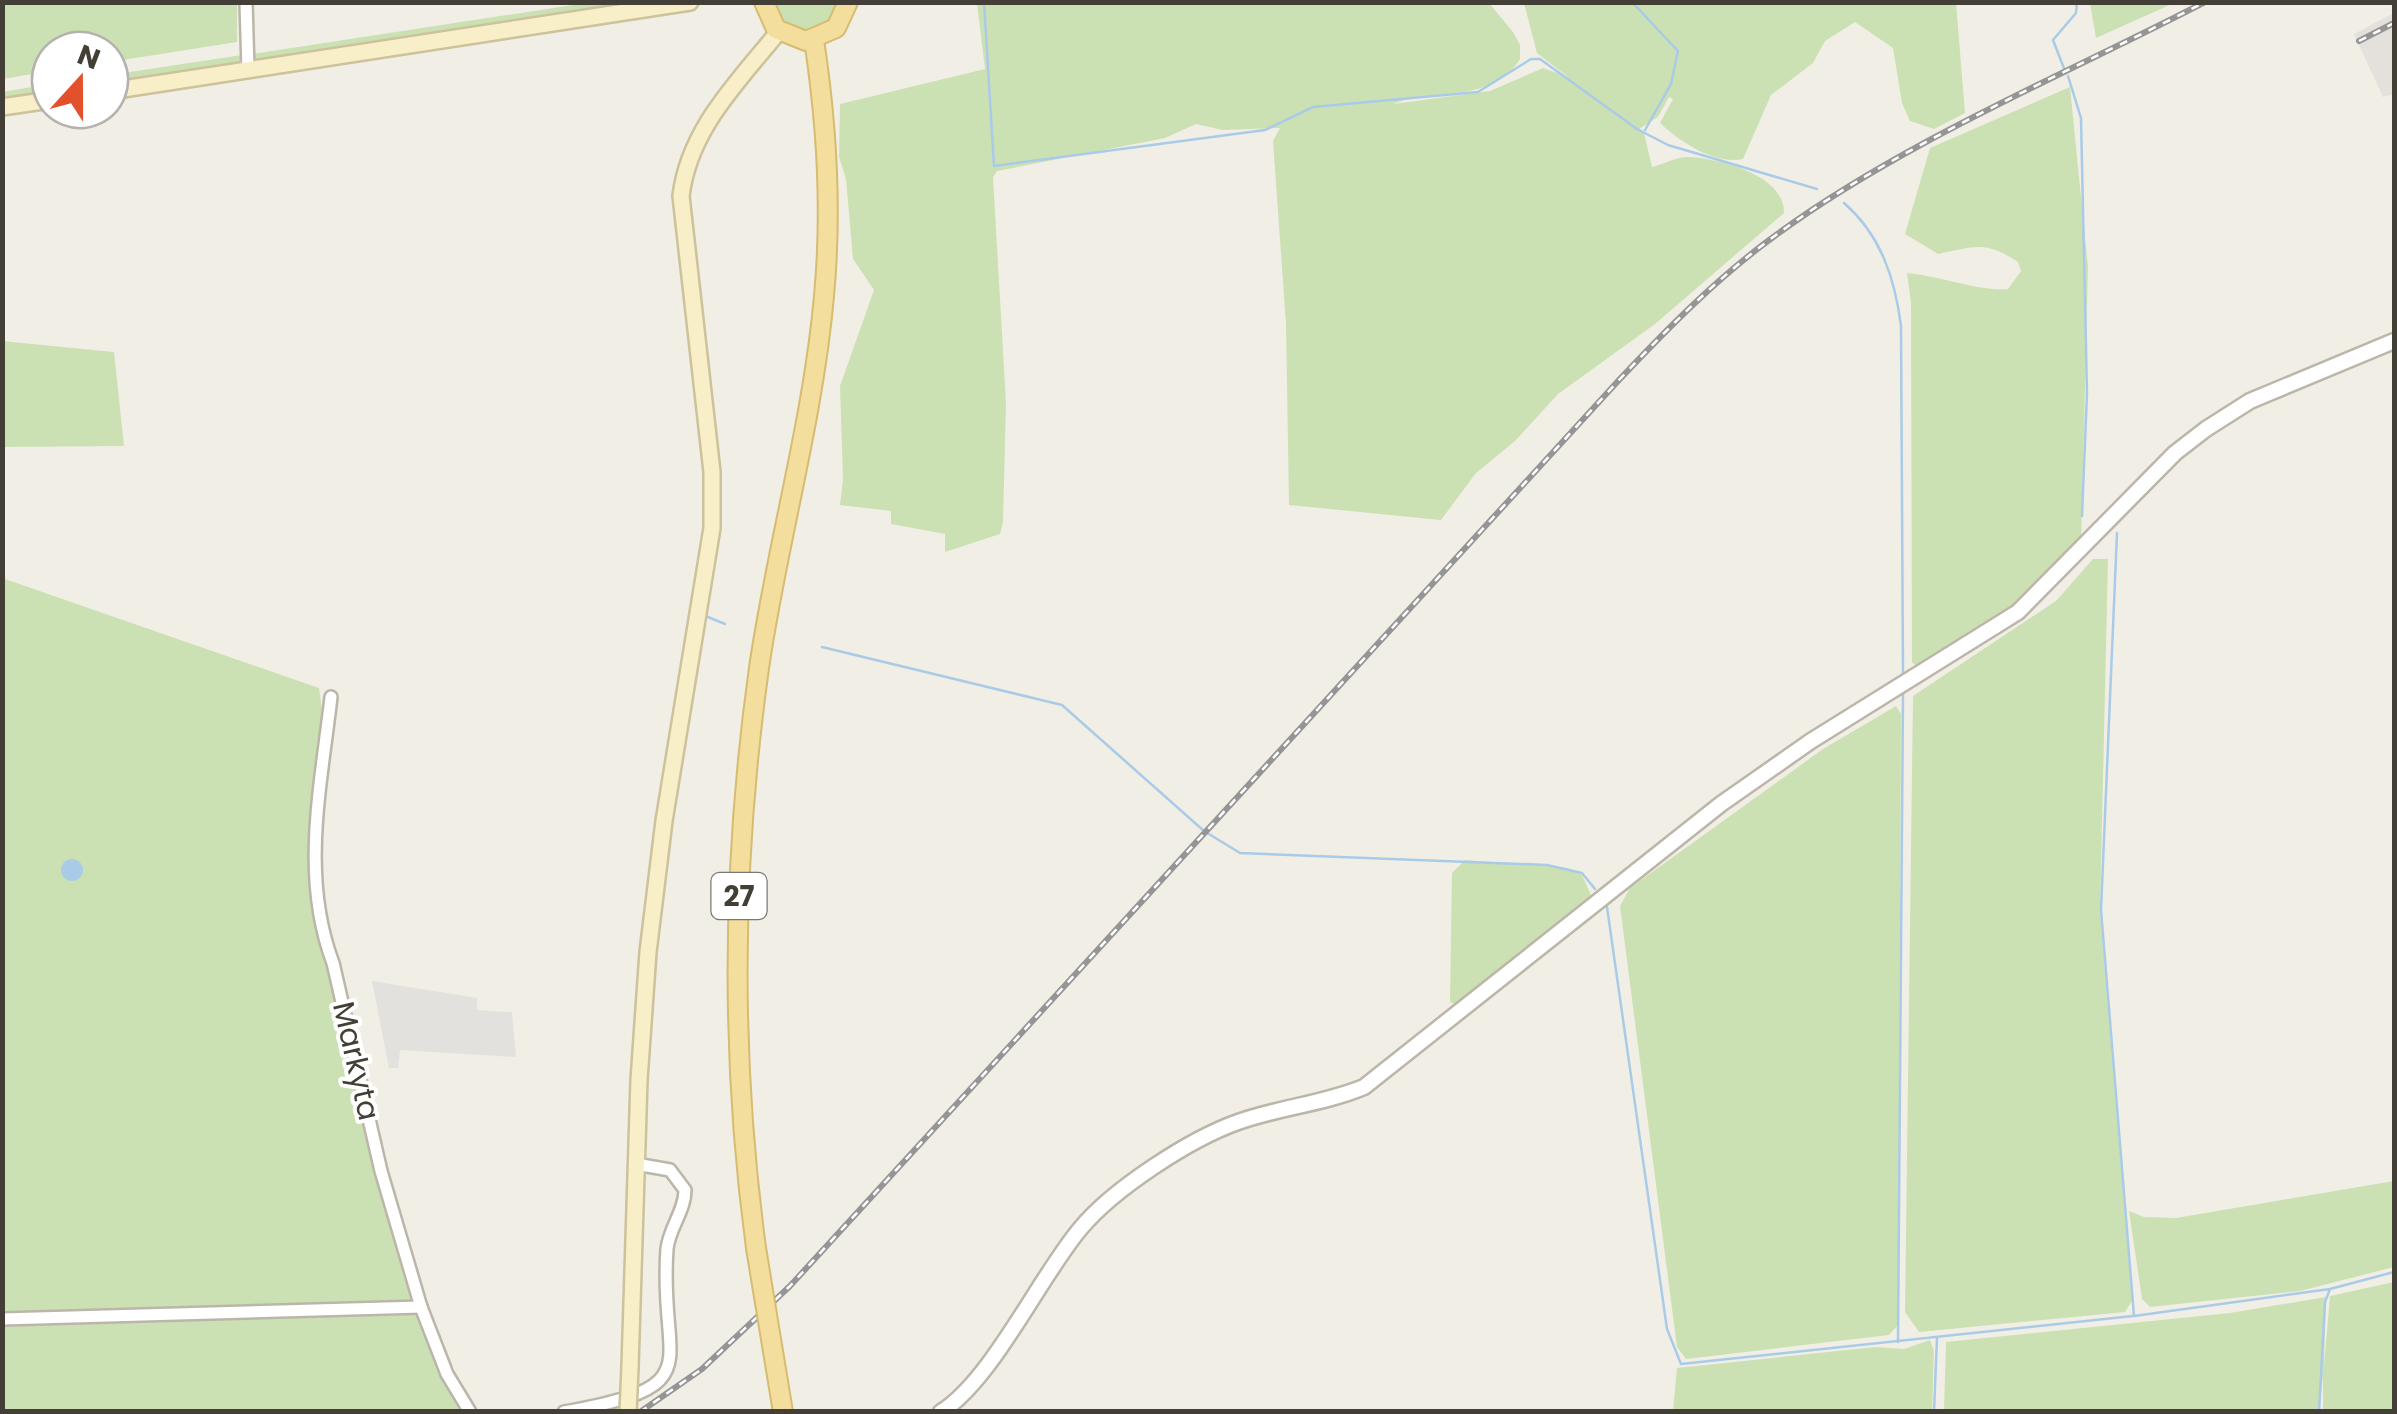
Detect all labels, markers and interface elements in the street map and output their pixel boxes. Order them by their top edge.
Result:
north arrow [30,30,130,130]
text: N [72,35,106,79]
road number: 27 [712,873,766,919]
street label: Markyta [322,997,391,1125]

